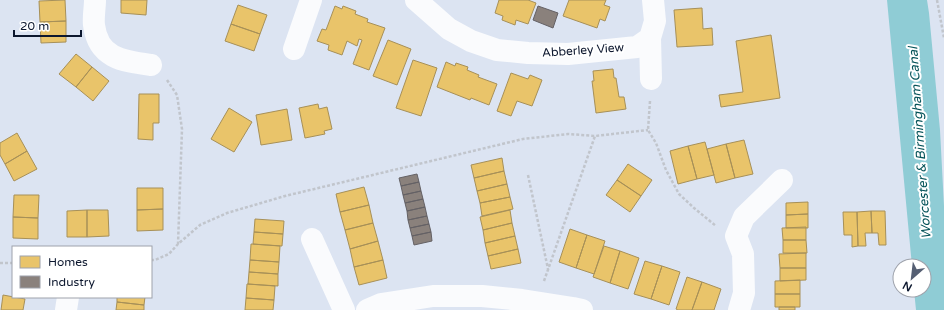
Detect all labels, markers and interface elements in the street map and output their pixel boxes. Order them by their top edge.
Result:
scale bar [14,12,81,38]
text: 20 m [20,19,49,33]
street label: Abberley View [542,40,625,60]
water label: Worcester & Birmingham Canal [905,44,935,240]
legend [12,246,152,298]
text: Homes [48,255,88,269]
north arrow [892,258,932,298]
text: Industry [48,275,95,289]
text: N [901,279,914,294]

